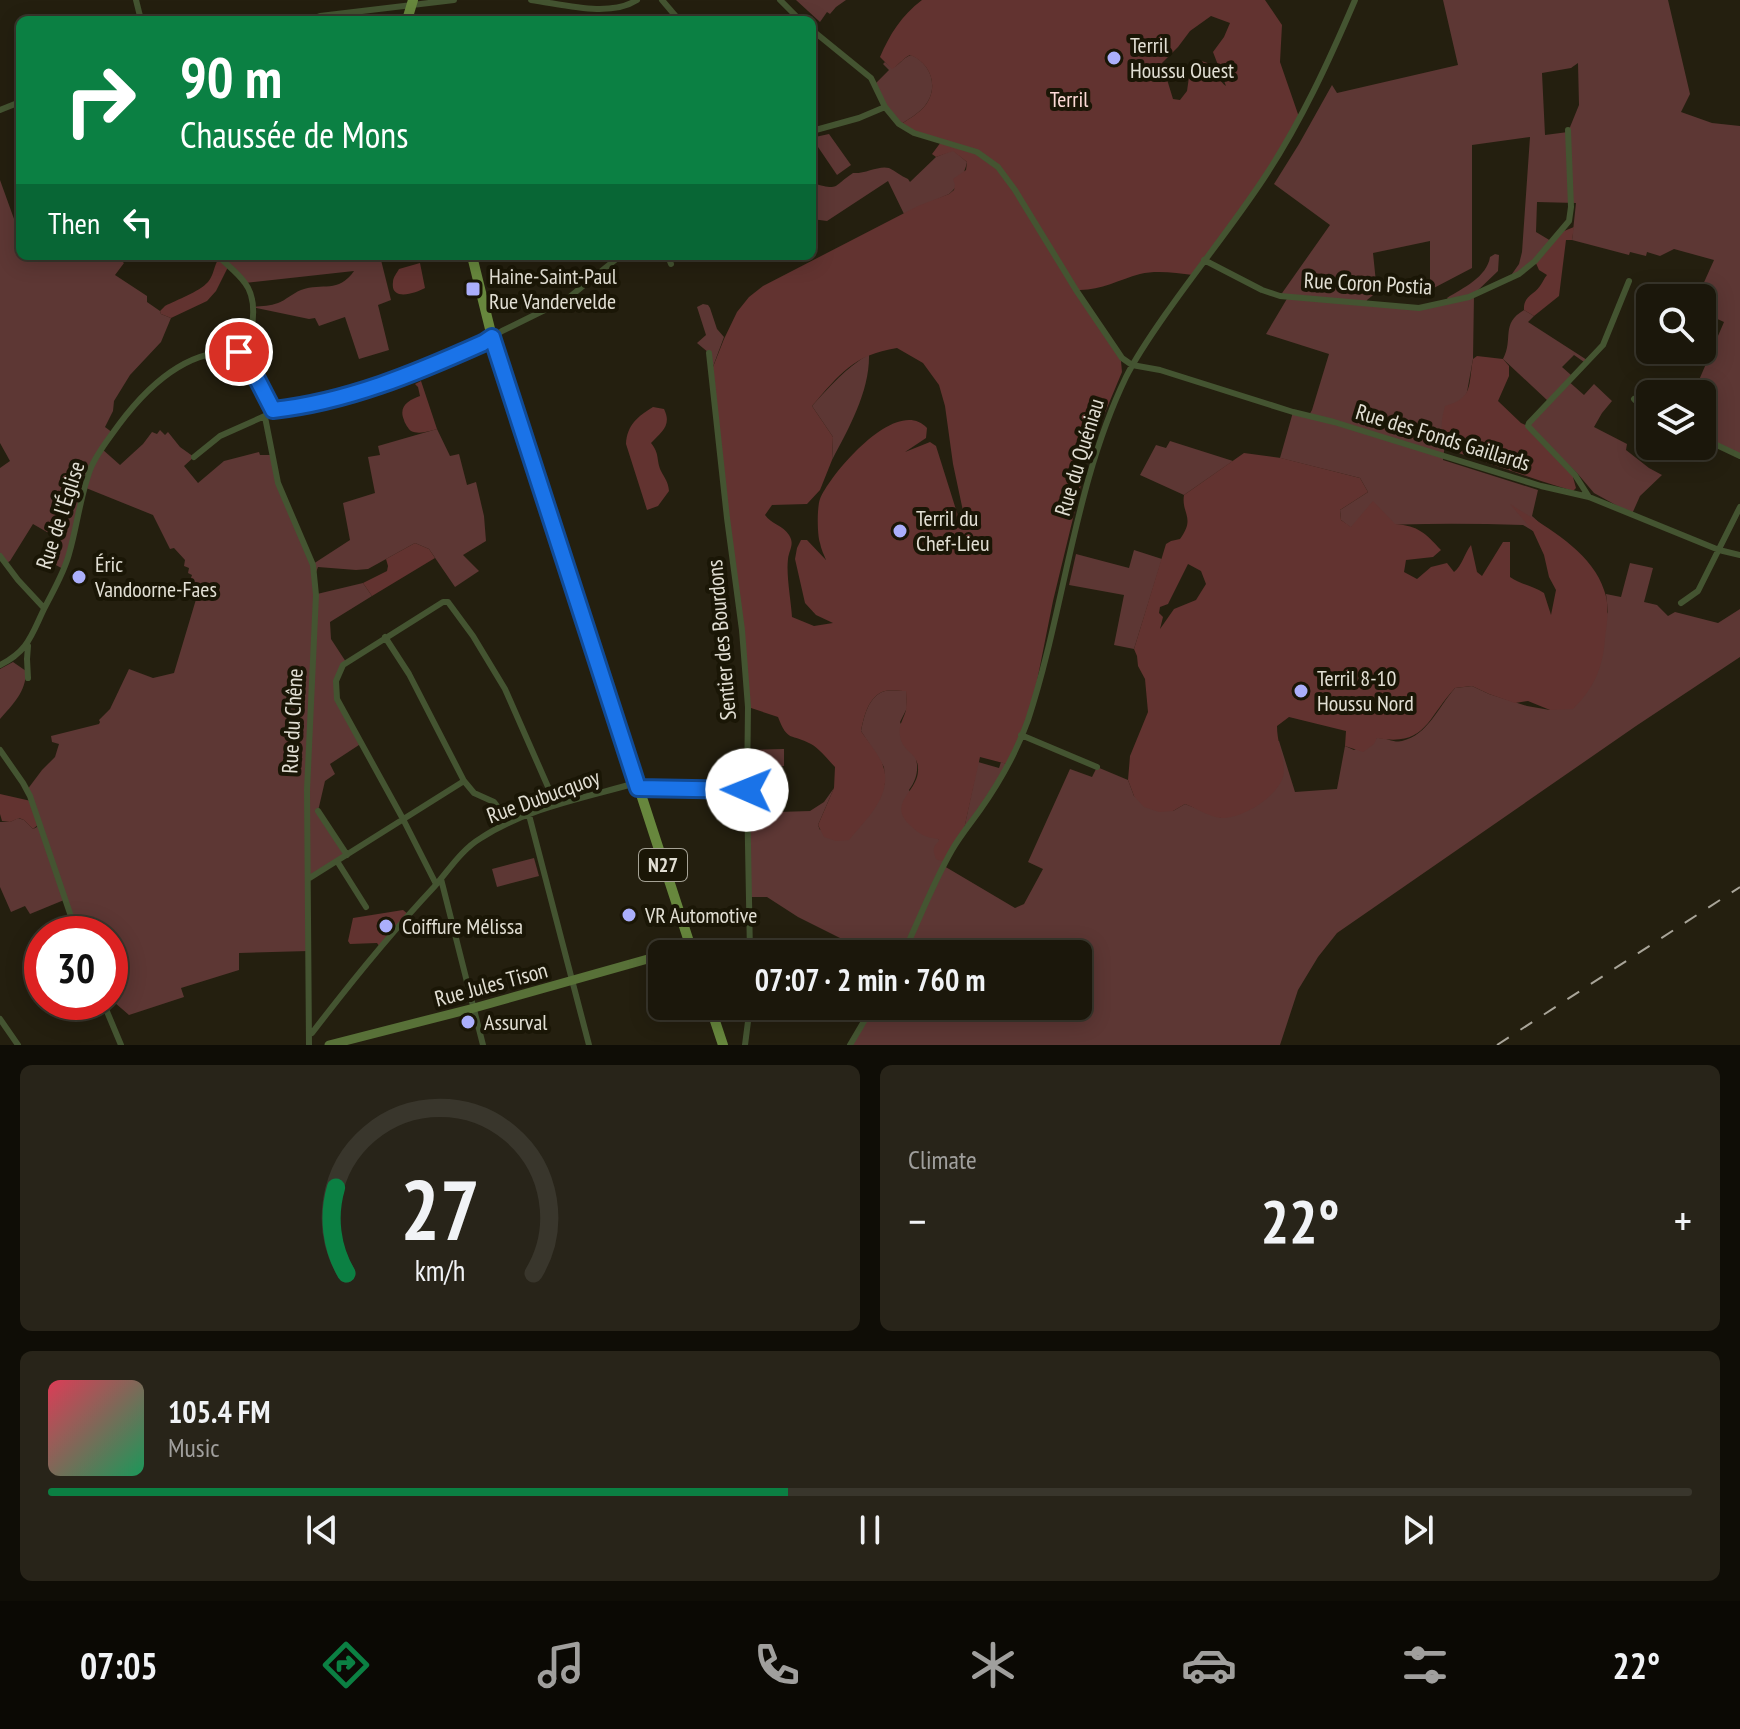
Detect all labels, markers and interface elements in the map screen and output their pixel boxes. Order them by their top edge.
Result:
place label: Terril Houssu Ouest [1130,31,1234,84]
text: 90 m [180,41,282,113]
icon: right [48,48,152,152]
marker: Terril Houssu Ouest [1105,49,1123,67]
park label: Terril [1050,85,1089,113]
text: Chaussée de Mons [180,111,408,158]
icon: left [116,200,160,244]
text: Then [48,203,100,242]
place label: Haine-Saint-Paul Rue Vandervelde [489,262,618,315]
street label: Rue Coron Postia [1303,266,1433,300]
marker: Haine-Saint-Paul Rue Vandervelde [464,280,482,298]
map controls [1636,284,1716,460]
button: search [1636,284,1716,364]
pin [205,318,273,386]
icon: arrive [217,330,261,374]
button: layers [1636,380,1716,460]
street label: Rue du Quéniau [1048,395,1110,519]
street label: Rue des Fonds Gaillards [1352,397,1534,477]
street label: Rue de l'Église [29,458,91,572]
place label: Terril du Chef-Lieu [916,504,989,557]
marker: Terril du Chef-Lieu [891,522,909,540]
place label: Éric Vandoorne-Faes [94,550,217,603]
street label: Sentier des Bourdons [700,559,742,721]
marker: Éric Vandoorne-Faes [70,568,88,586]
place label: Terril 8-10 Houssu Nord [1317,664,1414,717]
street label: Rue du Chêne [275,668,309,774]
marker: Terril 8-10 Houssu Nord [1292,682,1310,700]
position arrow [705,748,789,832]
street label: Rue Dubucquoy [483,762,604,829]
road number: N27 [639,849,687,881]
place label: VR Automotive [644,901,757,929]
marker: VR Automotive [620,906,638,924]
place label: Coiffure Mélissa [402,912,523,940]
speed limit sign: 30 [24,916,128,1020]
marker: Coiffure Mélissa [377,917,395,935]
street label: Rue Jules Tison [432,956,550,1012]
text: 07:07 · 2 min · 760 m [755,960,985,999]
place label: Assurval [484,1008,548,1036]
marker: Assurval [459,1013,477,1031]
text: Climate [908,1143,977,1176]
text: 27 [400,1155,480,1263]
text: 22° [1260,1182,1340,1260]
text: − [908,1192,926,1249]
text: + [1674,1192,1692,1249]
text: km/h [415,1252,465,1289]
text: 105.4 FM [168,1392,270,1431]
text: Music [168,1431,220,1464]
icon: previous [300,1508,344,1552]
icon: pause [848,1508,892,1552]
icon: next [1396,1508,1440,1552]
icon: directions [318,1637,374,1693]
icon: music [533,1637,589,1693]
icon: phone [749,1637,805,1693]
icon: climate [965,1637,1021,1693]
icon: car [1181,1637,1237,1693]
icon: filters [1397,1637,1453,1693]
text: 07:05 [80,1642,158,1689]
text: 22° [1612,1642,1660,1689]

